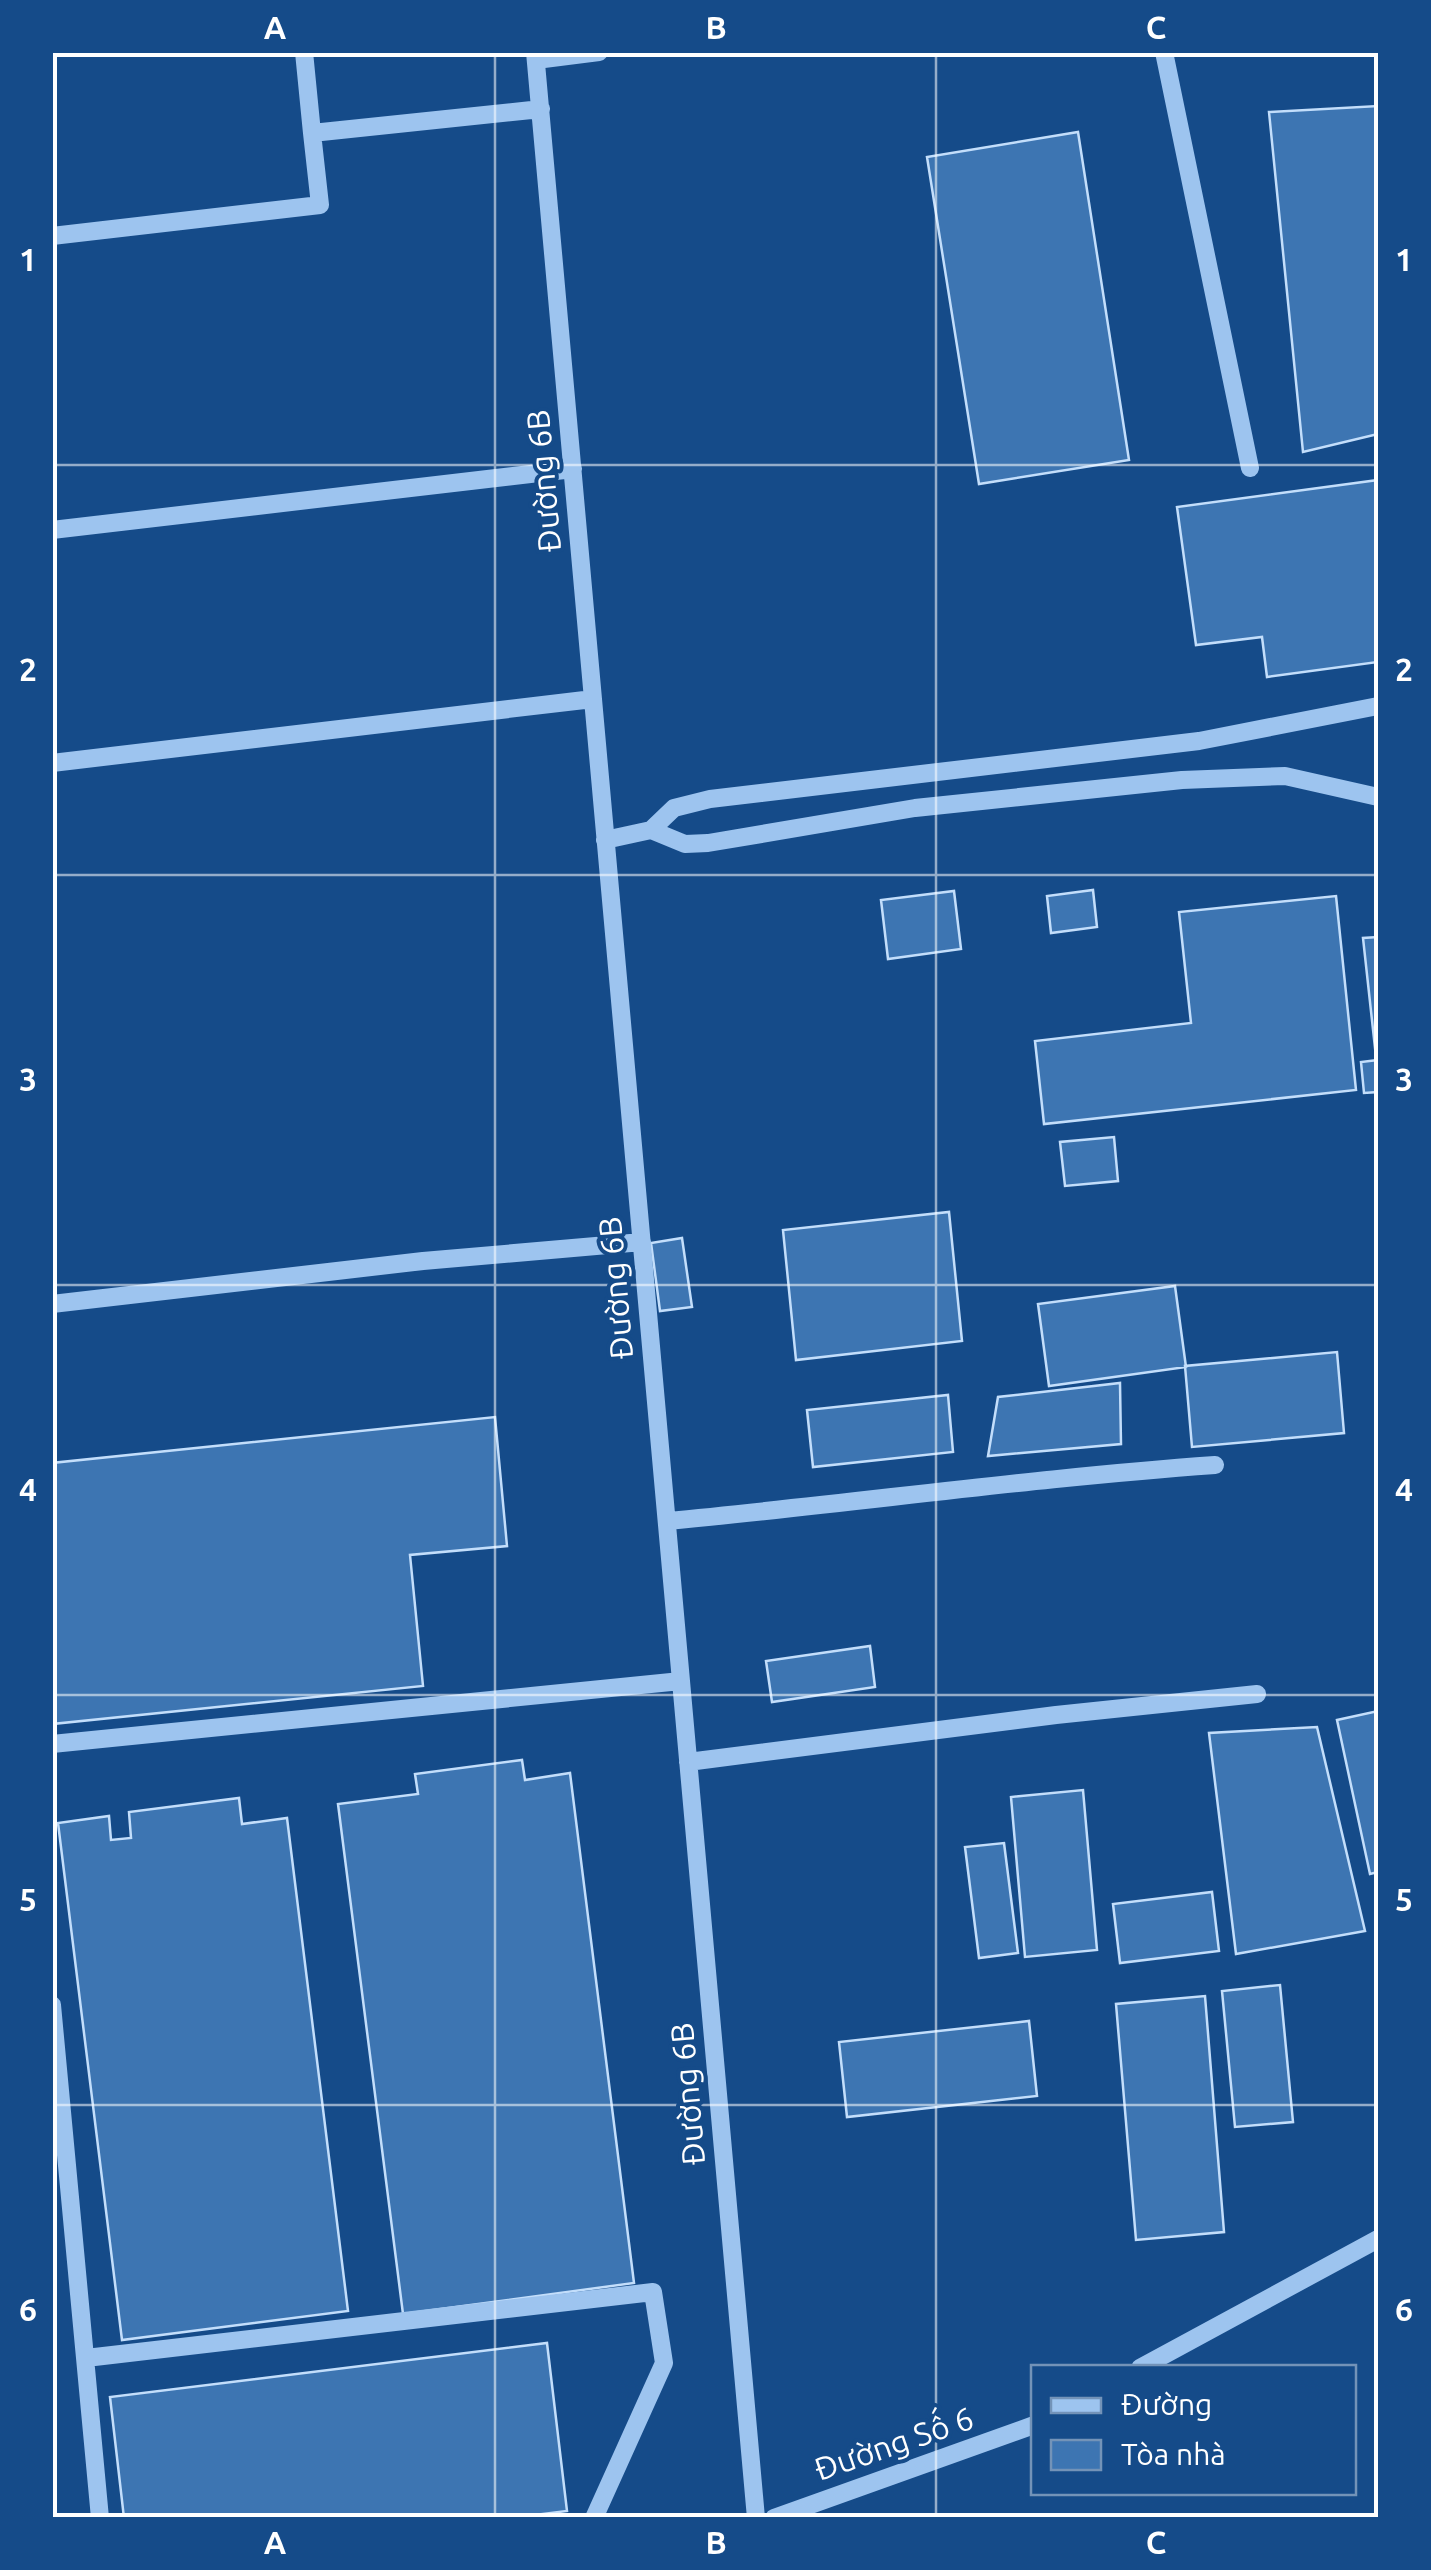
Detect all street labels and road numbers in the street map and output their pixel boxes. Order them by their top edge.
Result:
street label: Đường 6B [519,408,567,554]
street label: Đường 6B [591,1215,639,1361]
street label: Đường 6B [663,2021,711,2167]
street label: Đường Số 6 [809,2396,978,2487]

